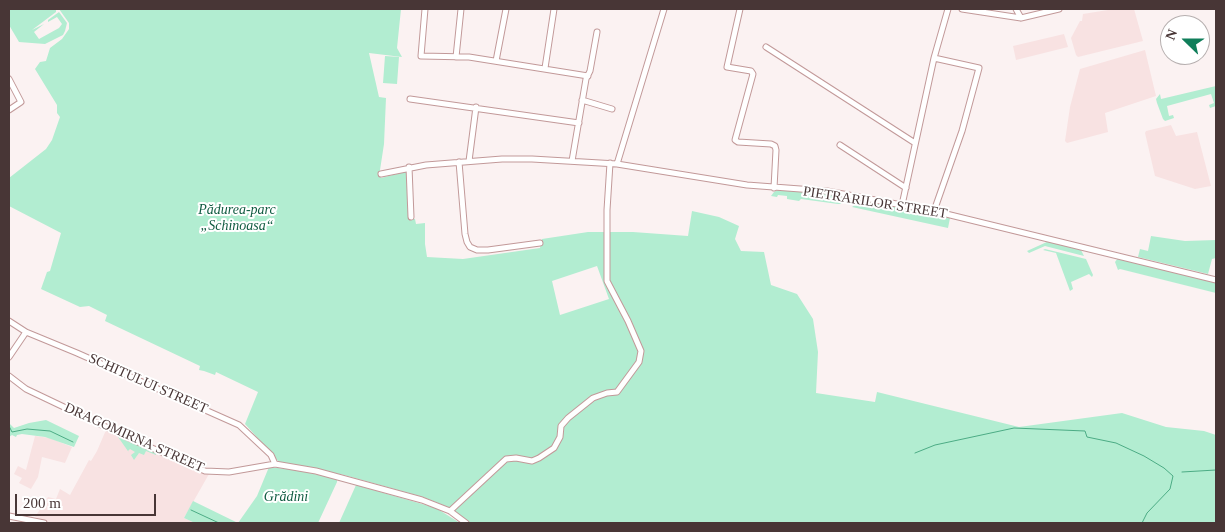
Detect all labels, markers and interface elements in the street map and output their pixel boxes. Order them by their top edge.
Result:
north arrow [1160,15,1210,65]
text: N [1163,27,1180,42]
street label: PIETRARILOR STREET [802,183,948,223]
park label: Pădurea-parc „Schinoasa“ [198,202,276,234]
street label: SCHITULUI STREET [86,350,210,418]
street label: DRAGOMIRNA STREET [61,400,207,476]
scale bar [18,484,159,516]
park label: Grădini [264,489,308,505]
text: 200 m [23,495,61,511]

